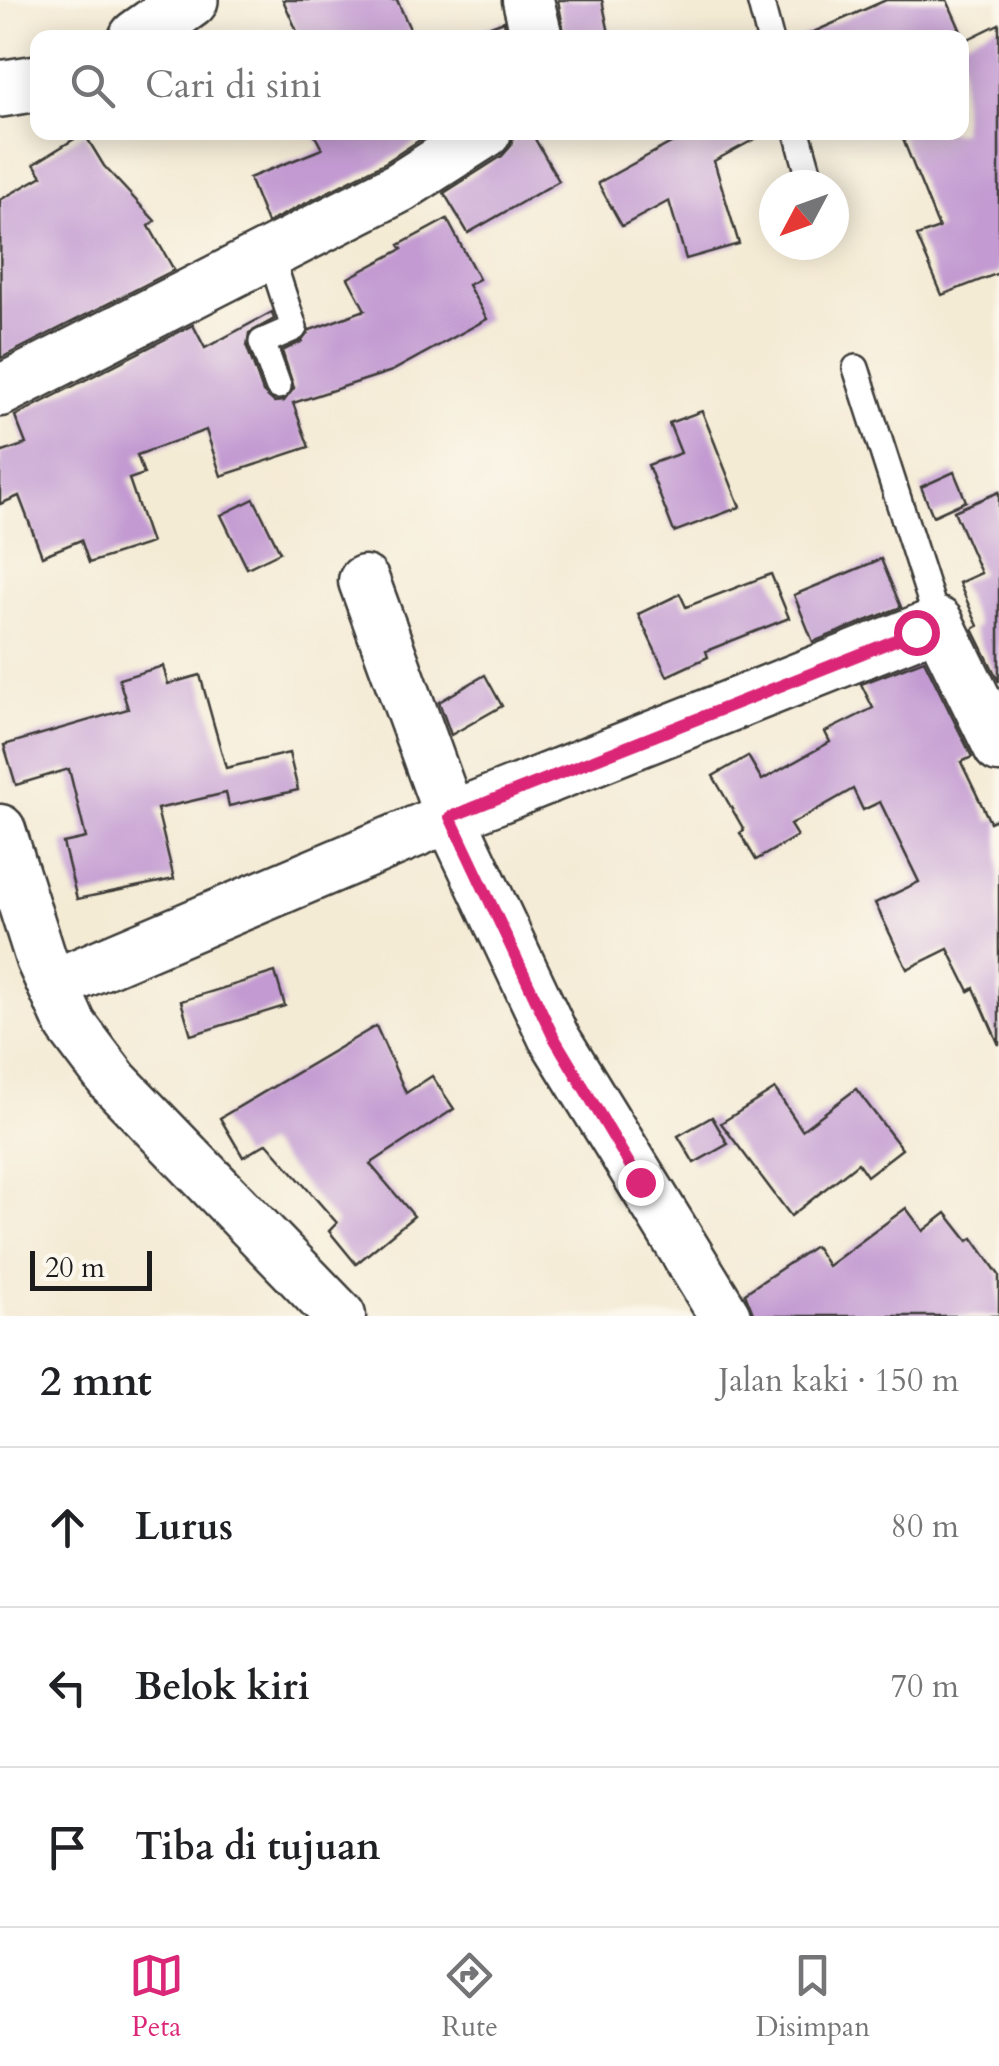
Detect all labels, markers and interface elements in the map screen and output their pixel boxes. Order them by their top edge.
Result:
search box [30,30,969,140]
icon: search [65,58,120,113]
text: Cari di sini [145,59,322,111]
north arrow [759,170,849,260]
route start [894,610,940,656]
route end [618,1160,664,1206]
scale bar [30,1246,152,1290]
text: 20 m [45,1249,105,1287]
text: 2 mnt [40,1353,152,1410]
text: Jalan kaki · 150 m [718,1359,959,1403]
icon: ahead [40,1500,95,1555]
text: Lurus [135,1501,233,1553]
text: 80 m [891,1505,959,1549]
icon: left [40,1660,95,1715]
text: Belok kiri [135,1661,310,1713]
text: 70 m [891,1665,959,1709]
icon: arrive [40,1820,95,1875]
text: Tiba di tujuan [135,1821,380,1873]
tab: Peta [129,1948,184,2046]
tab: Rute [442,1948,498,2046]
tab: Disimpan [756,1948,870,2046]

